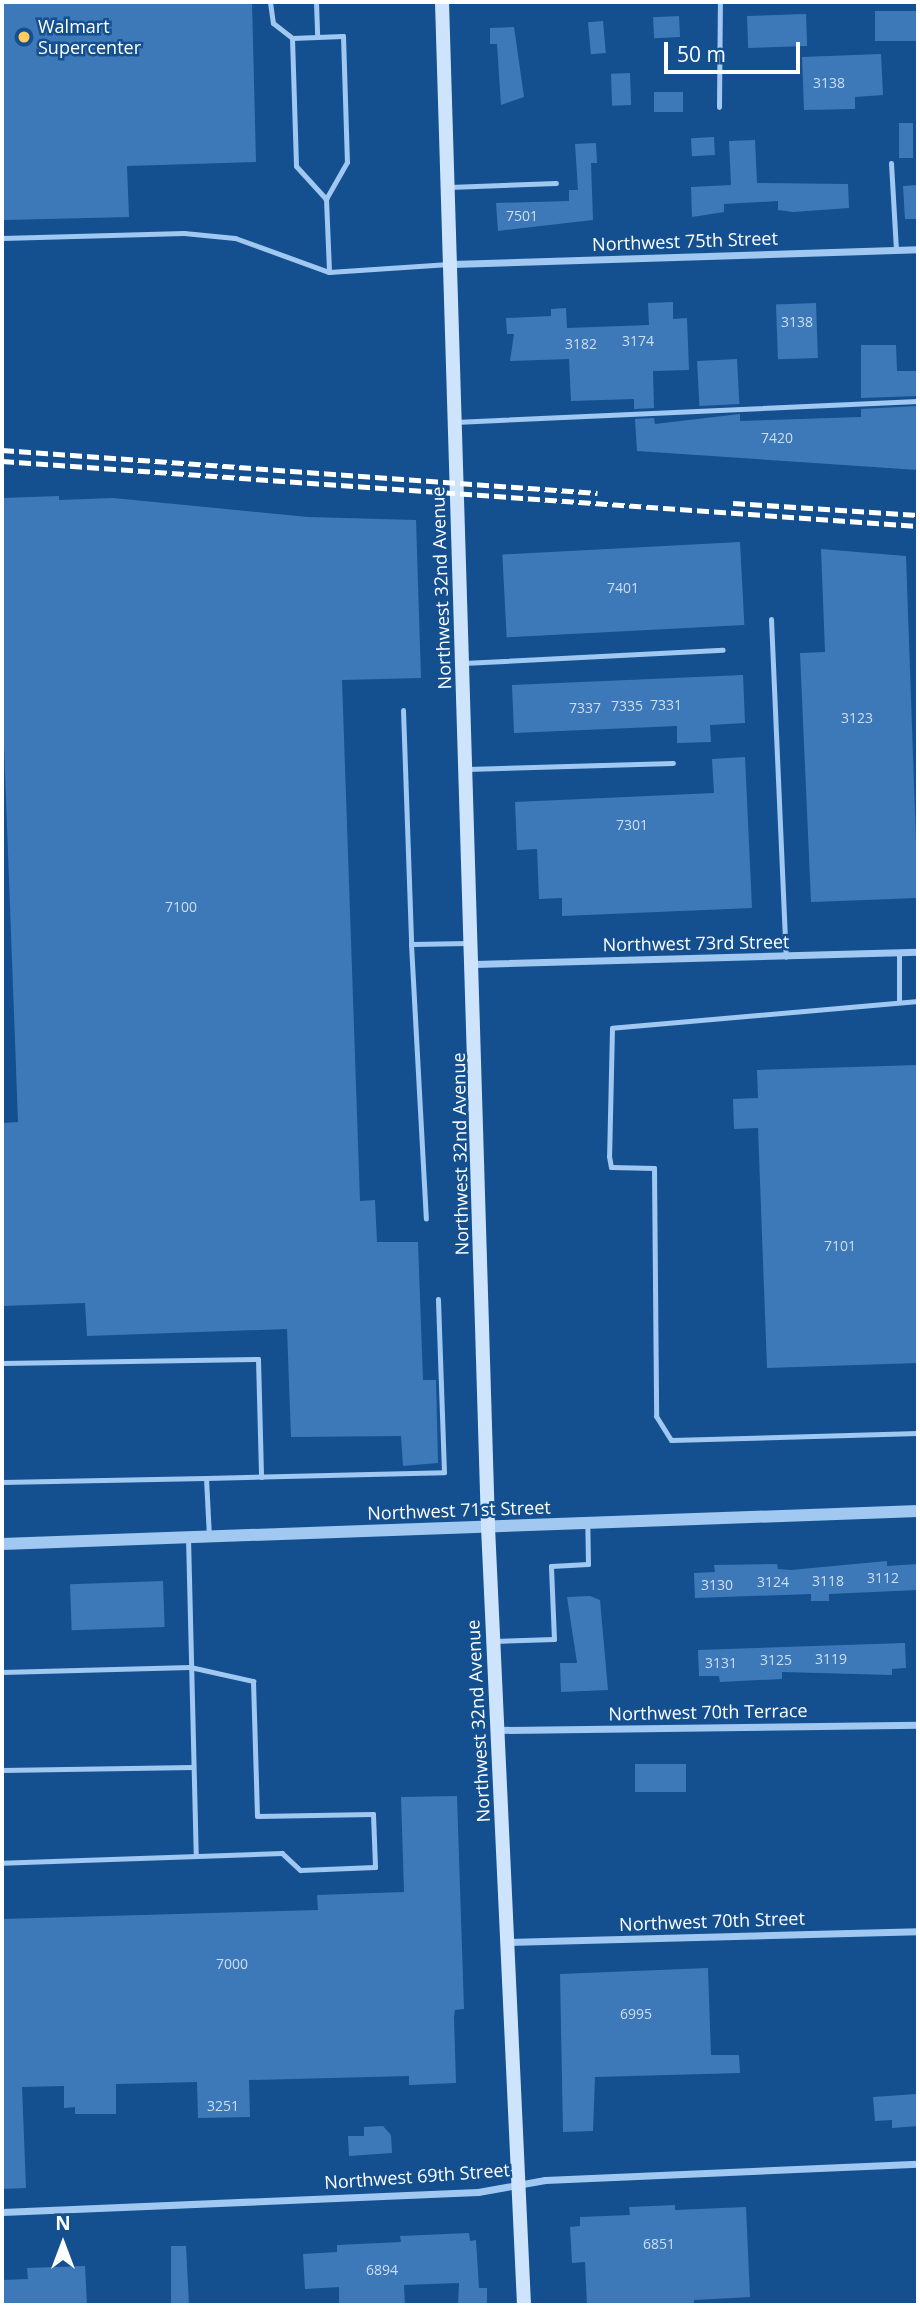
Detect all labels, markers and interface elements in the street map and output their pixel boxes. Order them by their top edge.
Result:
place label: Walmart Supercenter [38,16,141,58]
scale bar [668,28,804,72]
marker: Walmart Supercenter [16,29,32,45]
text: 50 m [677,40,726,68]
house number: 3138 [813,75,845,91]
house number: 7501 [506,208,538,224]
street label: Northwest 75th Street [592,227,778,255]
house number: 3138 [781,314,813,330]
house number: 3174 [622,333,654,349]
house number: 3182 [565,336,597,352]
house number: 7420 [761,430,793,446]
street label: Northwest 32nd Avenue [427,486,455,690]
house number: 7401 [607,580,639,596]
house number: 7331 [650,697,682,713]
house number: 7335 [611,698,643,714]
house number: 7337 [569,700,601,716]
house number: 3123 [841,710,873,726]
house number: 7301 [616,817,648,833]
house number: 7100 [165,899,197,915]
street label: Northwest 73rd Street [602,931,790,955]
street label: Northwest 32nd Avenue [447,1052,473,1256]
house number: 7101 [824,1238,856,1254]
street label: Northwest 71st Street [367,1496,551,1524]
house number: 3112 [867,1570,899,1586]
house number: 3118 [812,1573,844,1589]
house number: 3124 [757,1574,789,1590]
house number: 3130 [701,1577,733,1593]
street label: Northwest 32nd Avenue [462,1619,494,1823]
house number: 3119 [815,1651,847,1667]
house number: 3125 [760,1652,792,1668]
house number: 3131 [705,1655,737,1671]
street label: Northwest 70th Terrace [608,1699,808,1725]
street label: Northwest 70th Street [619,1907,805,1935]
house number: 7000 [216,1956,248,1972]
house number: 6995 [620,2006,652,2022]
house number: 3251 [207,2098,239,2114]
street label: Northwest 69th Street [324,2159,510,2193]
north arrow [28,2209,98,2279]
text: N [55,2210,71,2236]
house number: 6851 [643,2236,675,2252]
house number: 6894 [366,2262,398,2278]

